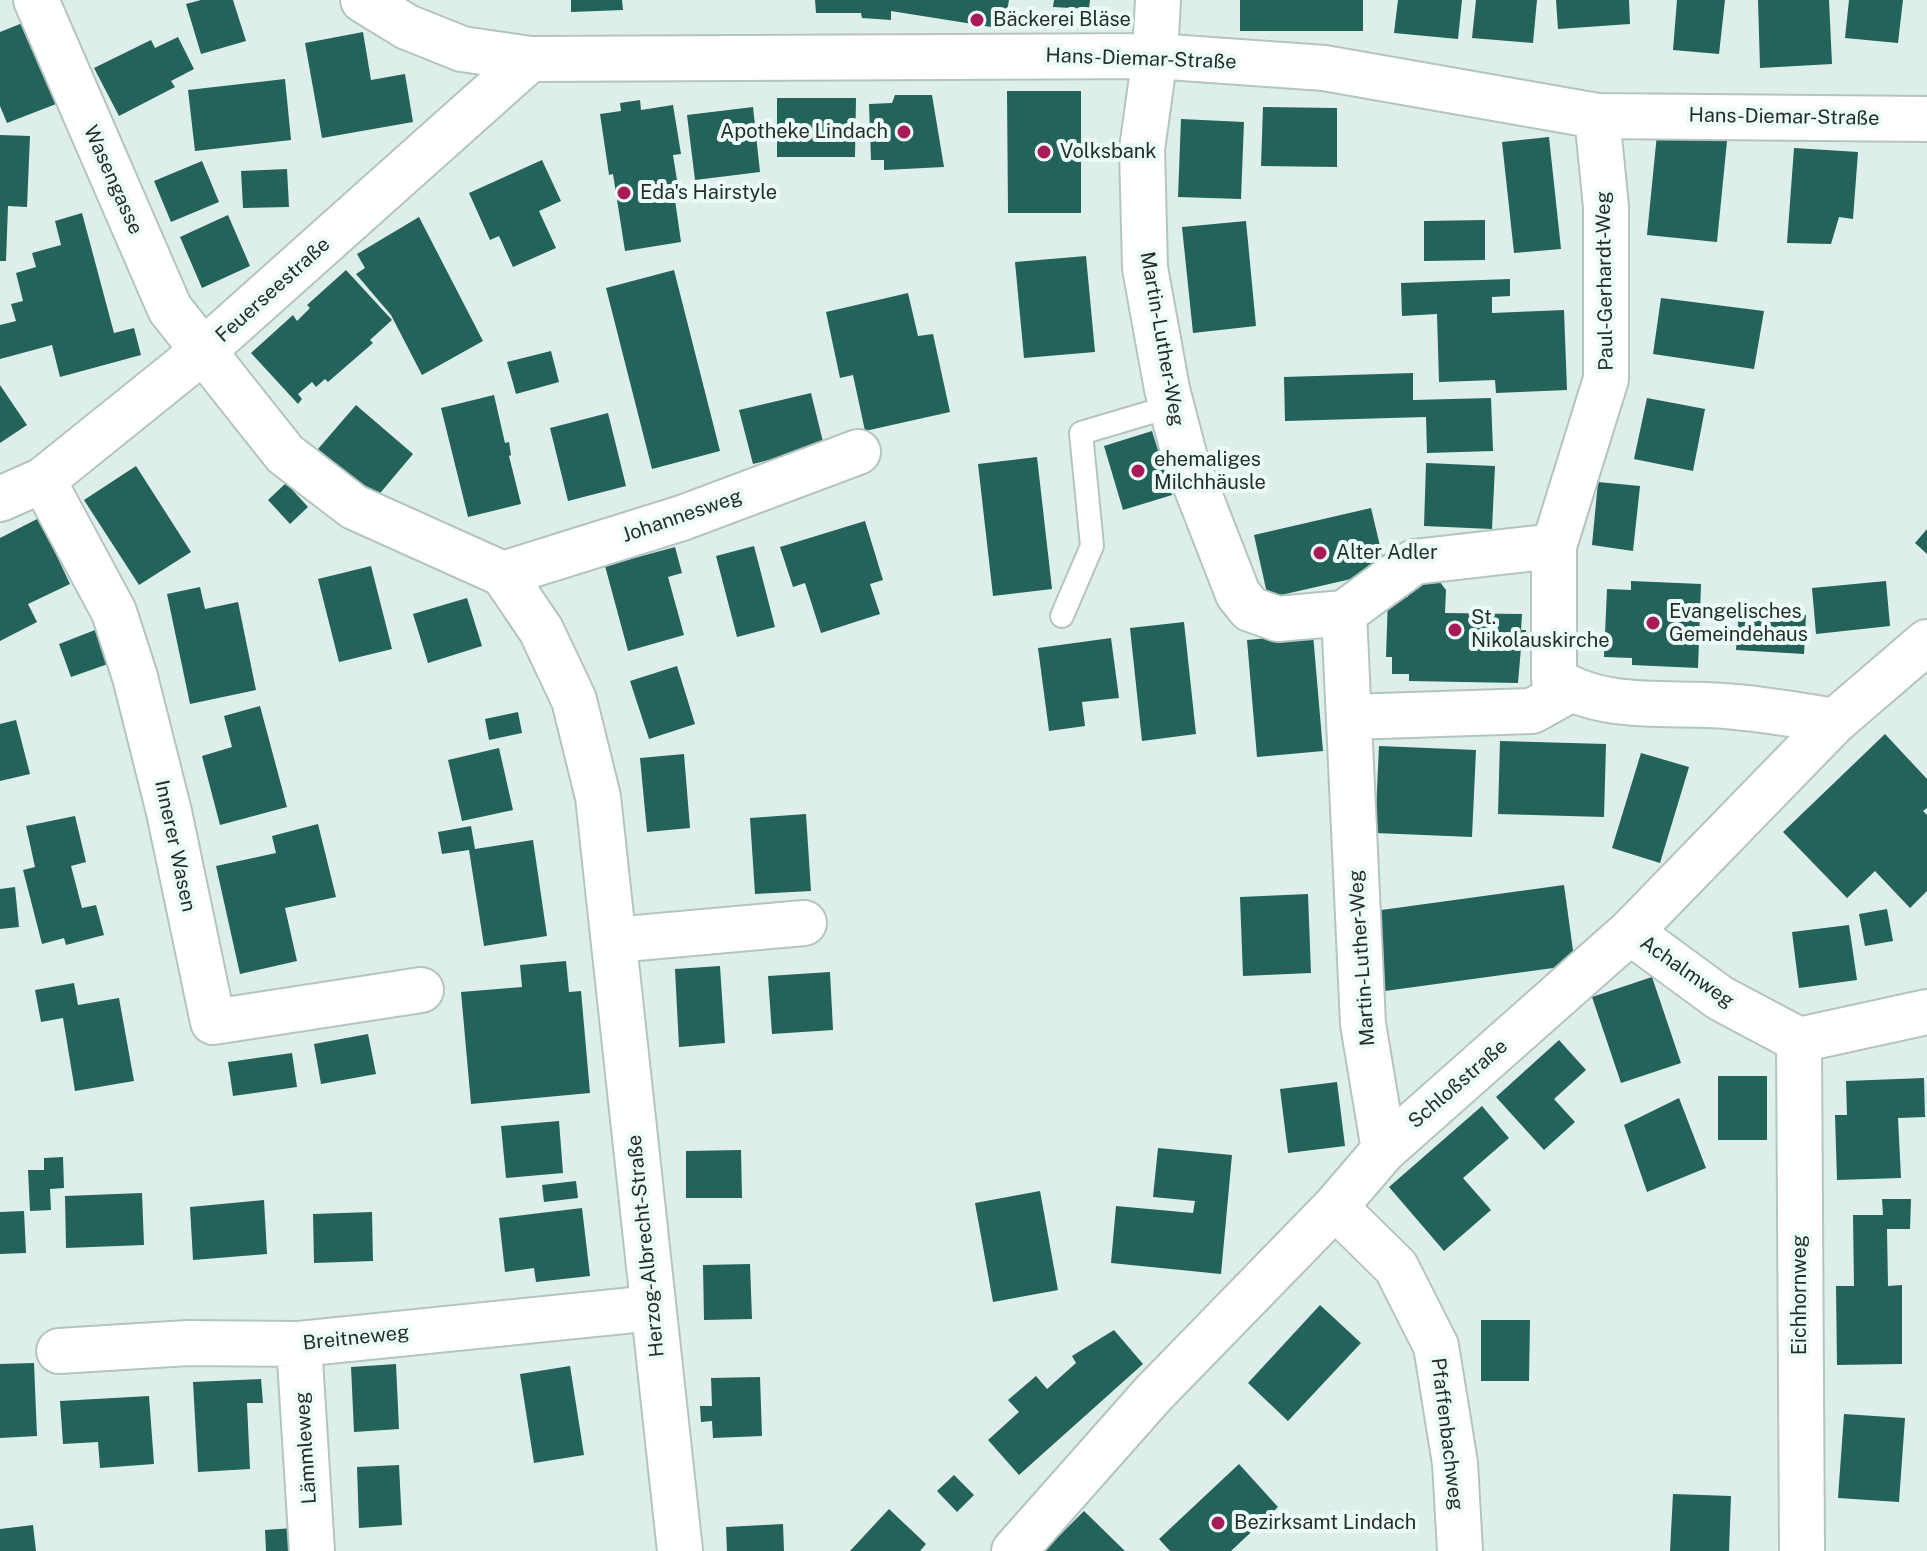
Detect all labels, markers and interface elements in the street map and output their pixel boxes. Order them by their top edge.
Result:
place label: Bäckerei Bläse [993,8,1131,32]
marker: Bäckerei Bläse [968,11,986,29]
street label: Hans-Diemar-Straße [1045,44,1237,74]
street label: Hans-Diemar-Straße [1688,103,1880,131]
place label: Apotheke Lindach [720,120,888,144]
street label: Wasengasse [78,122,148,238]
marker: Apotheke Lindach [895,123,913,141]
place label: Volksbank [1060,140,1157,164]
marker: Volksbank [1035,143,1053,161]
place label: Eda's Hairstyle [640,181,777,205]
marker: Eda's Hairstyle [615,184,633,202]
street label: Paul-Gerhardt-Weg [1591,191,1619,371]
street label: Feuerseestraße [211,232,335,348]
street label: Martin-Luther-Weg [1135,250,1189,428]
place label: ehemaliges Milchhäusle [1154,448,1266,495]
marker: ehemaliges Milchhäusle [1129,462,1147,480]
street label: Johannesweg [619,484,745,548]
place label: Alter Adler [1336,541,1438,565]
marker: Alter Adler [1311,544,1329,562]
place label: Evangelisches Gemeindehaus [1669,600,1808,647]
place label: St. Nikolauskirche [1471,606,1610,653]
marker: Evangelisches Gemeindehaus [1644,614,1662,632]
marker: St. Nikolauskirche [1446,621,1464,639]
street label: Innerer Wasen [149,778,201,914]
street label: Martin-Luther-Weg [1344,869,1380,1047]
street label: Achalmweg [1635,931,1739,1013]
street label: Schloßstraße [1403,1034,1513,1134]
street label: Herzog-Albrecht-Straße [622,1134,670,1358]
street label: Eichhornweg [1788,1235,1812,1355]
street label: Breitneweg [302,1320,410,1356]
street label: Pfaffenbachweg [1426,1356,1468,1512]
street label: Lämmleweg [290,1391,322,1505]
place label: Bezirksamt Lindach [1234,1511,1416,1535]
marker: Bezirksamt Lindach [1209,1514,1227,1532]

